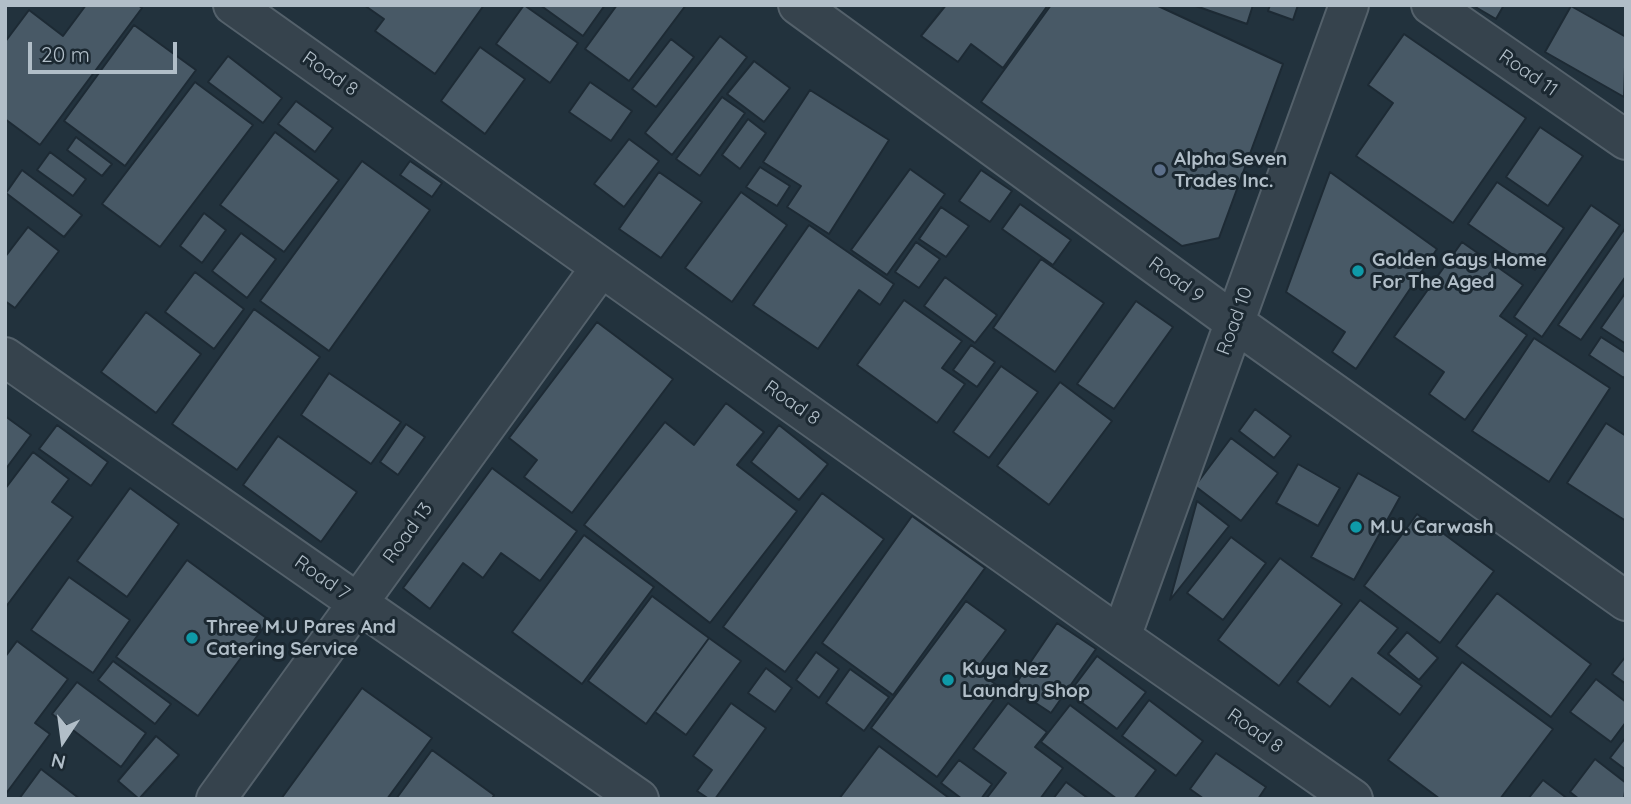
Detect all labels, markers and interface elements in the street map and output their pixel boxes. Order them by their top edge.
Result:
scale bar [32,28,180,72]
text: 20 m [41,41,90,67]
street label: Road 11 [1494,45,1562,101]
street label: Road 8 [298,47,362,101]
place label: Alpha Seven Trades Inc. [1174,148,1287,192]
marker: Alpha Seven Trades Inc. [1152,162,1168,178]
place label: Golden Gays Home For The Aged [1372,249,1547,293]
street label: Road 9 [1144,252,1208,308]
marker: Golden Gays Home For The Aged [1350,263,1366,279]
street label: Road 10 [1212,284,1258,358]
street label: Road 8 [760,376,824,430]
street label: Road 13 [378,498,438,568]
place label: M.U. Carwash [1370,516,1494,538]
marker: M.U. Carwash [1348,519,1364,535]
street label: Road 7 [290,551,354,605]
place label: Three M.U Pares And Catering Service [206,616,396,660]
marker: Three M.U Pares And Catering Service [184,630,200,646]
place label: Kuya Nez Laundry Shop [962,658,1090,702]
marker: Kuya Nez Laundry Shop [940,672,956,688]
street label: Road 8 [1223,704,1287,758]
north arrow [28,706,98,776]
text: N [49,748,68,775]

